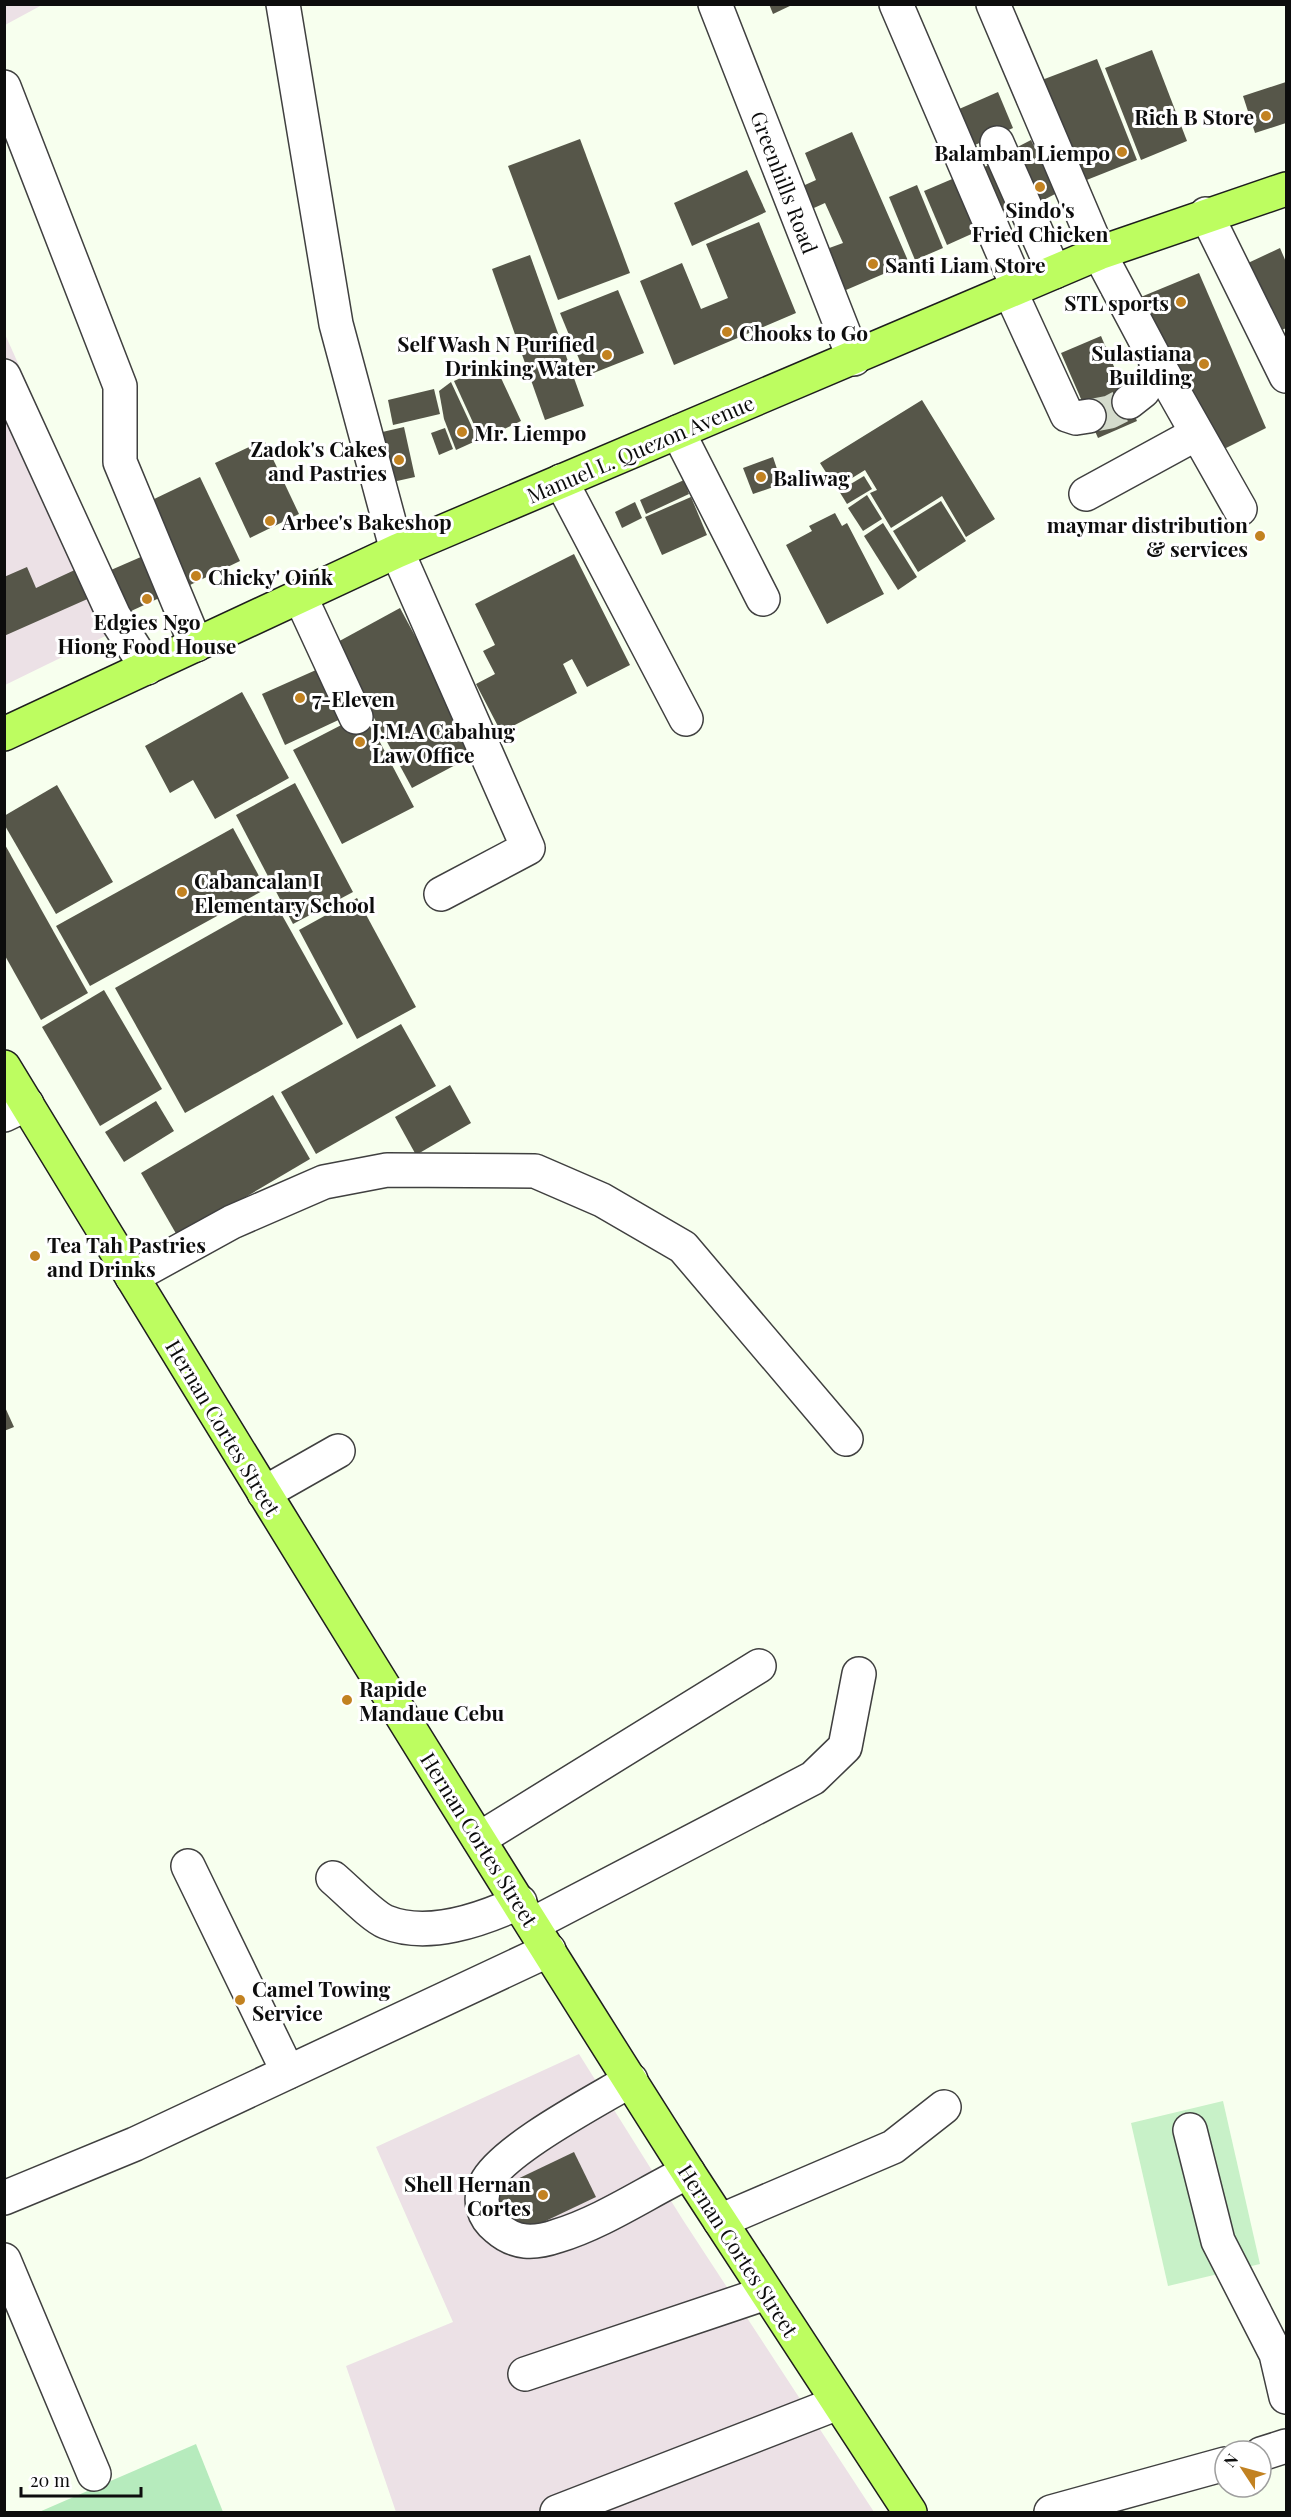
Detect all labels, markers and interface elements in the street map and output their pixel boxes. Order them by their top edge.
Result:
place label: Rich B Store [1134,102,1254,130]
street label: Greenhills Road [745,107,825,257]
marker: Rich B Store [1259,109,1273,123]
place label: Balamban Liempo [934,138,1110,166]
marker: Balamban Liempo [1115,145,1129,159]
marker: Sindo's Fried Chicken [1033,180,1047,194]
place label: Sindo's Fried Chicken [972,195,1108,247]
place label: Santi Liam Store [885,250,1046,278]
marker: Santi Liam Store [866,257,880,271]
place label: STL sports [1064,288,1169,316]
marker: STL sports [1174,295,1188,309]
place label: Chooks to Go [739,318,868,346]
marker: Chooks to Go [720,325,734,339]
place label: Self Wash N Purified Drinking Water [397,329,595,381]
place label: Sulastiana Building [1091,338,1192,390]
marker: Self Wash N Purified Drinking Water [600,348,614,362]
marker: Sulastiana Building [1197,357,1211,371]
street label: Manuel L. Quezon Avenue [522,387,758,509]
place label: Mr. Liempo [474,418,587,446]
marker: Mr. Liempo [455,425,469,439]
place label: Zadok's Cakes and Pastries [250,434,387,486]
marker: Zadok's Cakes and Pastries [392,453,406,467]
place label: Baliwag [773,463,850,491]
marker: Baliwag [754,470,768,484]
place label: Arbee's Bakeshop [281,507,452,535]
place label: maymar distribution & services [1047,510,1248,562]
marker: Arbee's Bakeshop [263,514,277,528]
marker: maymar distribution & services [1253,529,1267,543]
place label: Chicky' Oink [208,562,334,590]
marker: Chicky' Oink [189,569,203,583]
marker: Edgies Ngo Hiong Food House [140,592,154,606]
place label: Edgies Ngo Hiong Food House [58,607,236,659]
place label: 7-Eleven [312,684,395,712]
marker: 7-Eleven [293,691,307,705]
place label: J.M.A Cabahug Law Office [371,716,515,768]
marker: J.M.A Cabahug Law Office [353,735,367,749]
place label: Cabancalan I Elementary School [194,866,376,918]
marker: Cabancalan I Elementary School [175,885,189,899]
place label: Tea Tah Pastries and Drinks [47,1230,206,1282]
marker: Tea Tah Pastries and Drinks [28,1249,42,1263]
street label: Hernan Cortes Street [160,1334,288,1521]
place label: Rapide Mandaue Cebu [359,1674,504,1726]
marker: Rapide Mandaue Cebu [340,1693,354,1707]
street label: Hernan Cortes Street [415,1747,545,1932]
place label: Camel Towing Service [252,1974,391,2026]
marker: Camel Towing Service [233,1993,247,2007]
street label: Hernan Cortes Street [673,2158,806,2342]
place label: Shell Hernan Cortes [404,2169,531,2221]
marker: Shell Hernan Cortes [536,2188,550,2202]
north arrow [1213,2439,1273,2499]
text: N [1219,2449,1243,2471]
scale bar [21,2460,141,2498]
text: 20 m [30,2468,70,2492]

